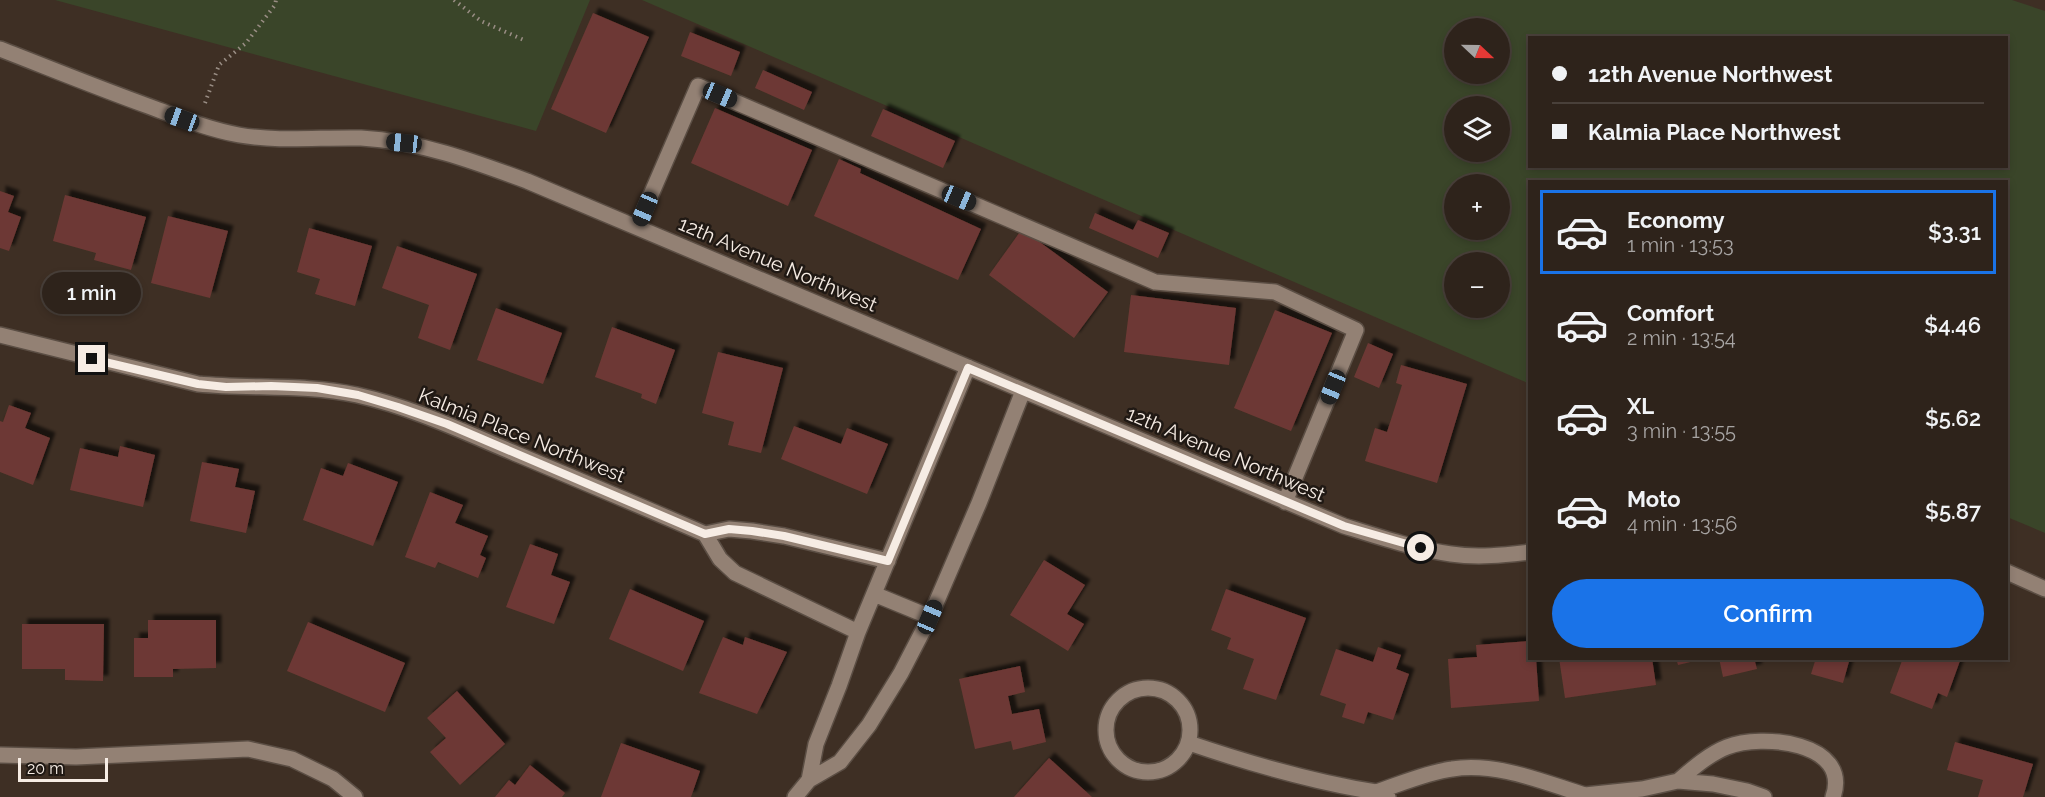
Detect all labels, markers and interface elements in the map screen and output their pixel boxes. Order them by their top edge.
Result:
north arrow [1444,18,1510,84]
map controls [1444,18,1510,318]
text: 12th Avenue Northwest [1588,61,1832,87]
car [700,80,740,110]
button: layers [1444,96,1510,162]
car [162,104,202,134]
text: Kalmia Place Northwest [1588,119,1841,145]
car [385,132,423,154]
button: + [1444,174,1510,240]
car [939,183,979,213]
car [630,189,660,229]
icon: car [1555,205,1609,259]
text: Economy [1627,207,1725,233]
street label: 12th Avenue Northwest [675,211,881,317]
text: $3.31 [1928,219,1981,245]
text: 1 min · 13:53 [1627,233,1734,257]
button: − [1444,252,1510,318]
callout: 1 min [42,272,142,314]
text: 1 min [67,281,116,305]
icon: car [1555,298,1609,352]
text: Comfort [1627,300,1714,326]
text: $4.46 [1924,312,1981,338]
text: 2 min · 13:54 [1627,326,1736,350]
route end [78,345,105,372]
car [1318,367,1348,407]
street label: Kalmia Place Northwest [415,383,629,488]
icon: car [1555,391,1609,445]
text: XL [1627,393,1654,419]
street label: 12th Avenue Northwest [1123,401,1329,507]
text: $5.62 [1925,405,1981,431]
text: 3 min · 13:55 [1627,419,1736,443]
icon: car [1555,484,1609,538]
text: Moto [1627,486,1681,512]
text: $5.87 [1925,498,1981,524]
text: 4 min · 13:56 [1627,512,1737,536]
route start [1407,534,1434,561]
button: Confirm [1552,579,1984,648]
car [915,597,945,637]
scale bar [18,755,108,782]
text: 20 m [27,759,64,778]

